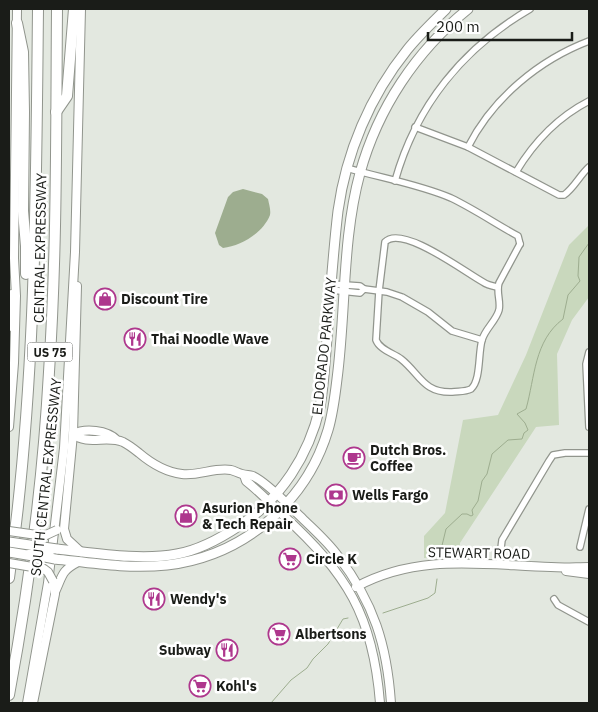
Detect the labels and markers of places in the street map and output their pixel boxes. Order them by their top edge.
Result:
shop icon: Discount Tire [93,287,117,311]
place label: Discount Tire [121,290,208,308]
restaurant icon: Thai Noodle Wave [123,327,147,351]
place label: Thai Noodle Wave [151,330,269,348]
place label: Dutch Bros. Coffee [370,441,446,475]
cafe icon: Dutch Bros. Coffee [342,446,366,470]
bank icon: Wells Fargo [324,483,348,507]
place label: Wells Fargo [352,486,429,504]
place label: Asurion Phone & Tech Repair [202,499,298,533]
shop icon: Asurion Phone & Tech Repair [174,504,198,528]
supermarket icon: Circle K [278,547,302,571]
place label: Circle K [306,550,357,568]
restaurant icon: Wendy's [142,587,166,611]
place label: Wendy's [170,590,227,608]
supermarket icon: Albertsons [267,622,291,646]
place label: Albertsons [295,625,367,643]
restaurant icon: Subway [215,638,239,662]
place label: Subway [159,641,212,659]
supermarket icon: Kohl's [188,674,212,698]
place label: Kohl's [216,677,257,695]

